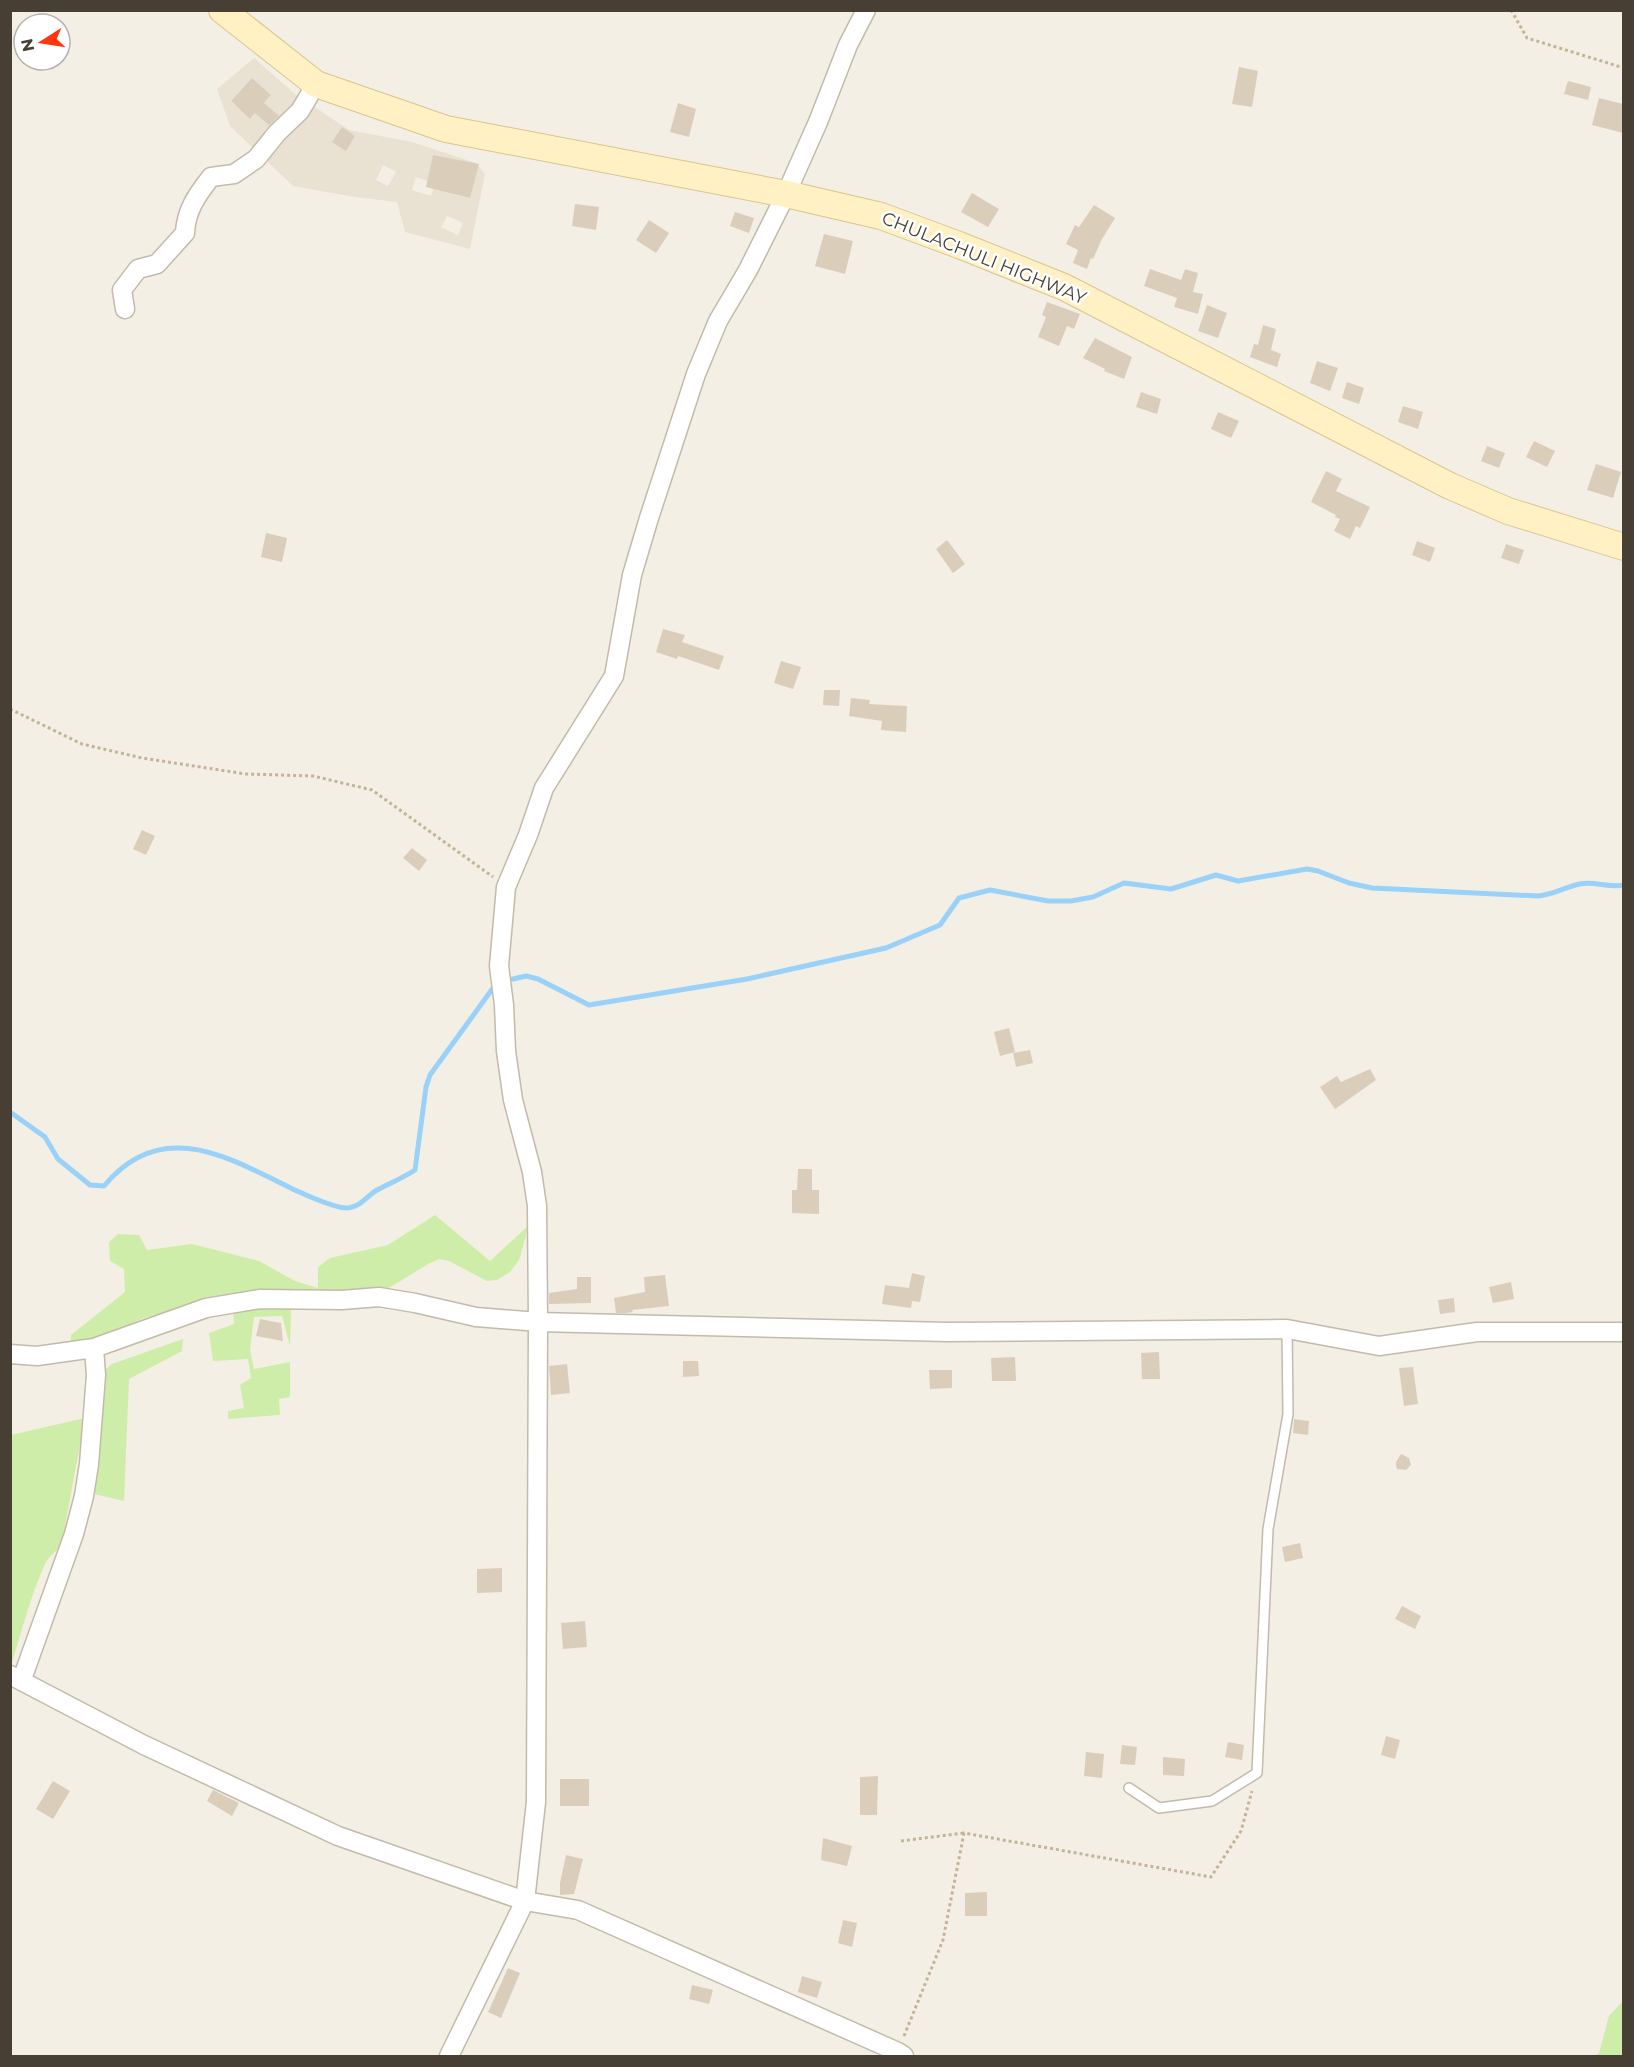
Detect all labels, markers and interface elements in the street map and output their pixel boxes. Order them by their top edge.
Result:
north arrow [12,12,72,72]
text: N [17,37,38,53]
street label: CHULACHULI HIGHWAY [879,207,1090,309]

